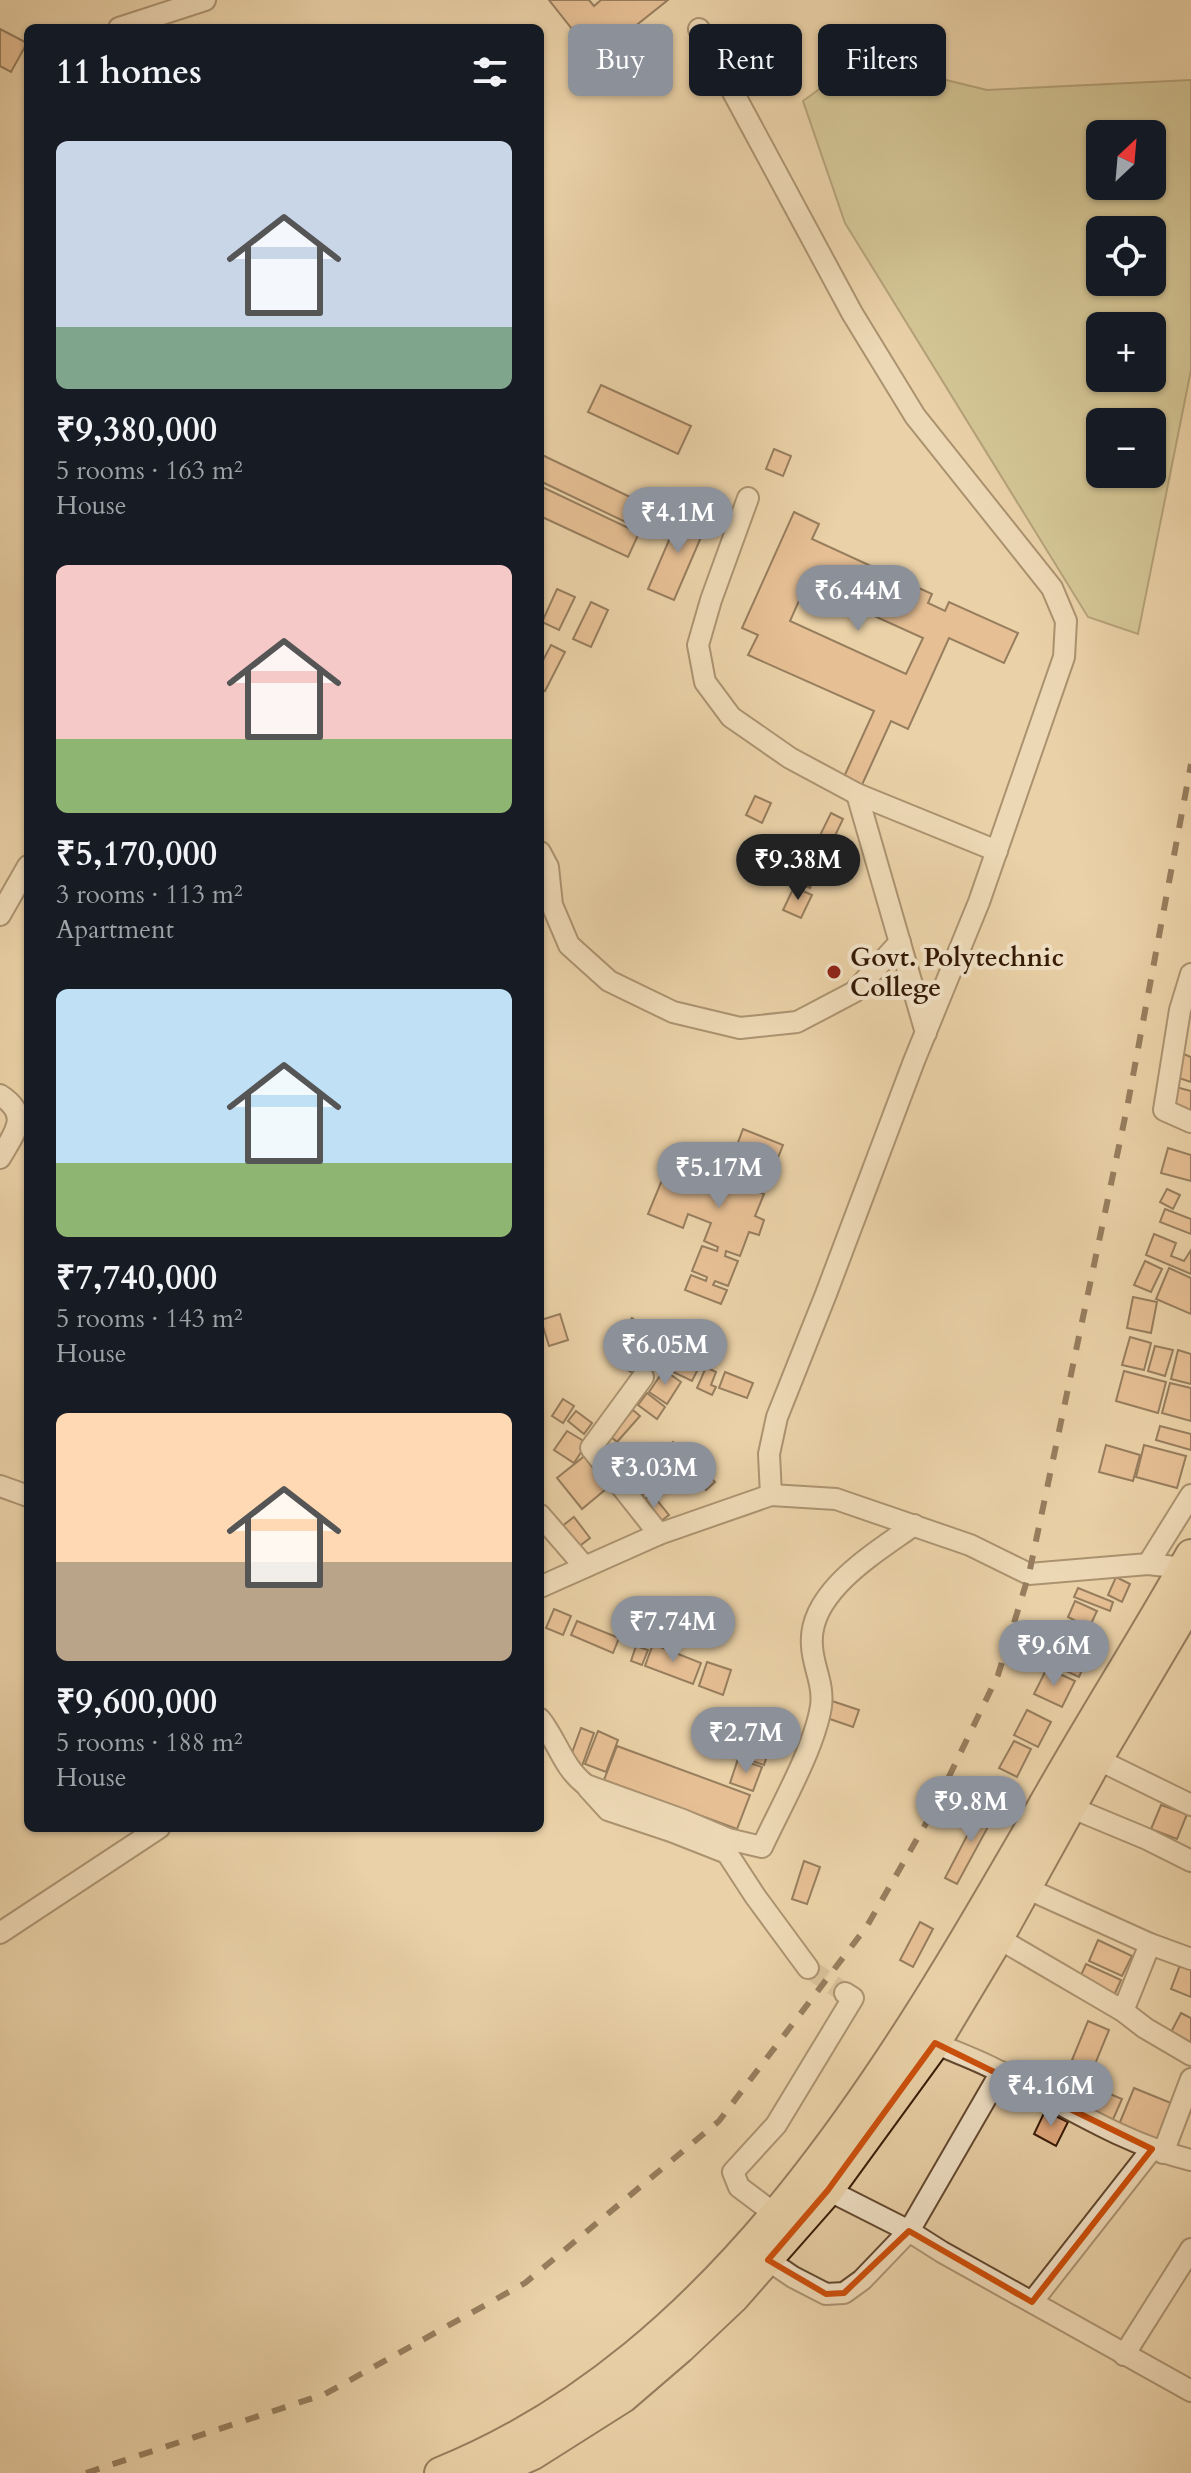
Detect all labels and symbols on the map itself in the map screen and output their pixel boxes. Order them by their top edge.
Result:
north arrow [1086,120,1166,200]
pin: ₹4.1M [622,487,734,555]
pin: ₹6.44M [793,565,923,633]
pin: ₹9.38M [733,834,863,902]
place label: Govt. Polytechnic College [850,940,1064,1005]
marker: Govt. Polytechnic College [825,963,843,981]
pin: ₹5.17M [654,1142,784,1210]
pin: ₹6.05M [600,1319,730,1387]
pin: ₹3.03M [589,1442,719,1510]
pin: ₹7.74M [608,1596,738,1664]
pin: ₹9.6M [998,1620,1110,1688]
pin: ₹2.7M [690,1707,802,1775]
pin: ₹9.8M [915,1776,1027,1844]
pin: ₹4.16M [986,2060,1116,2128]

